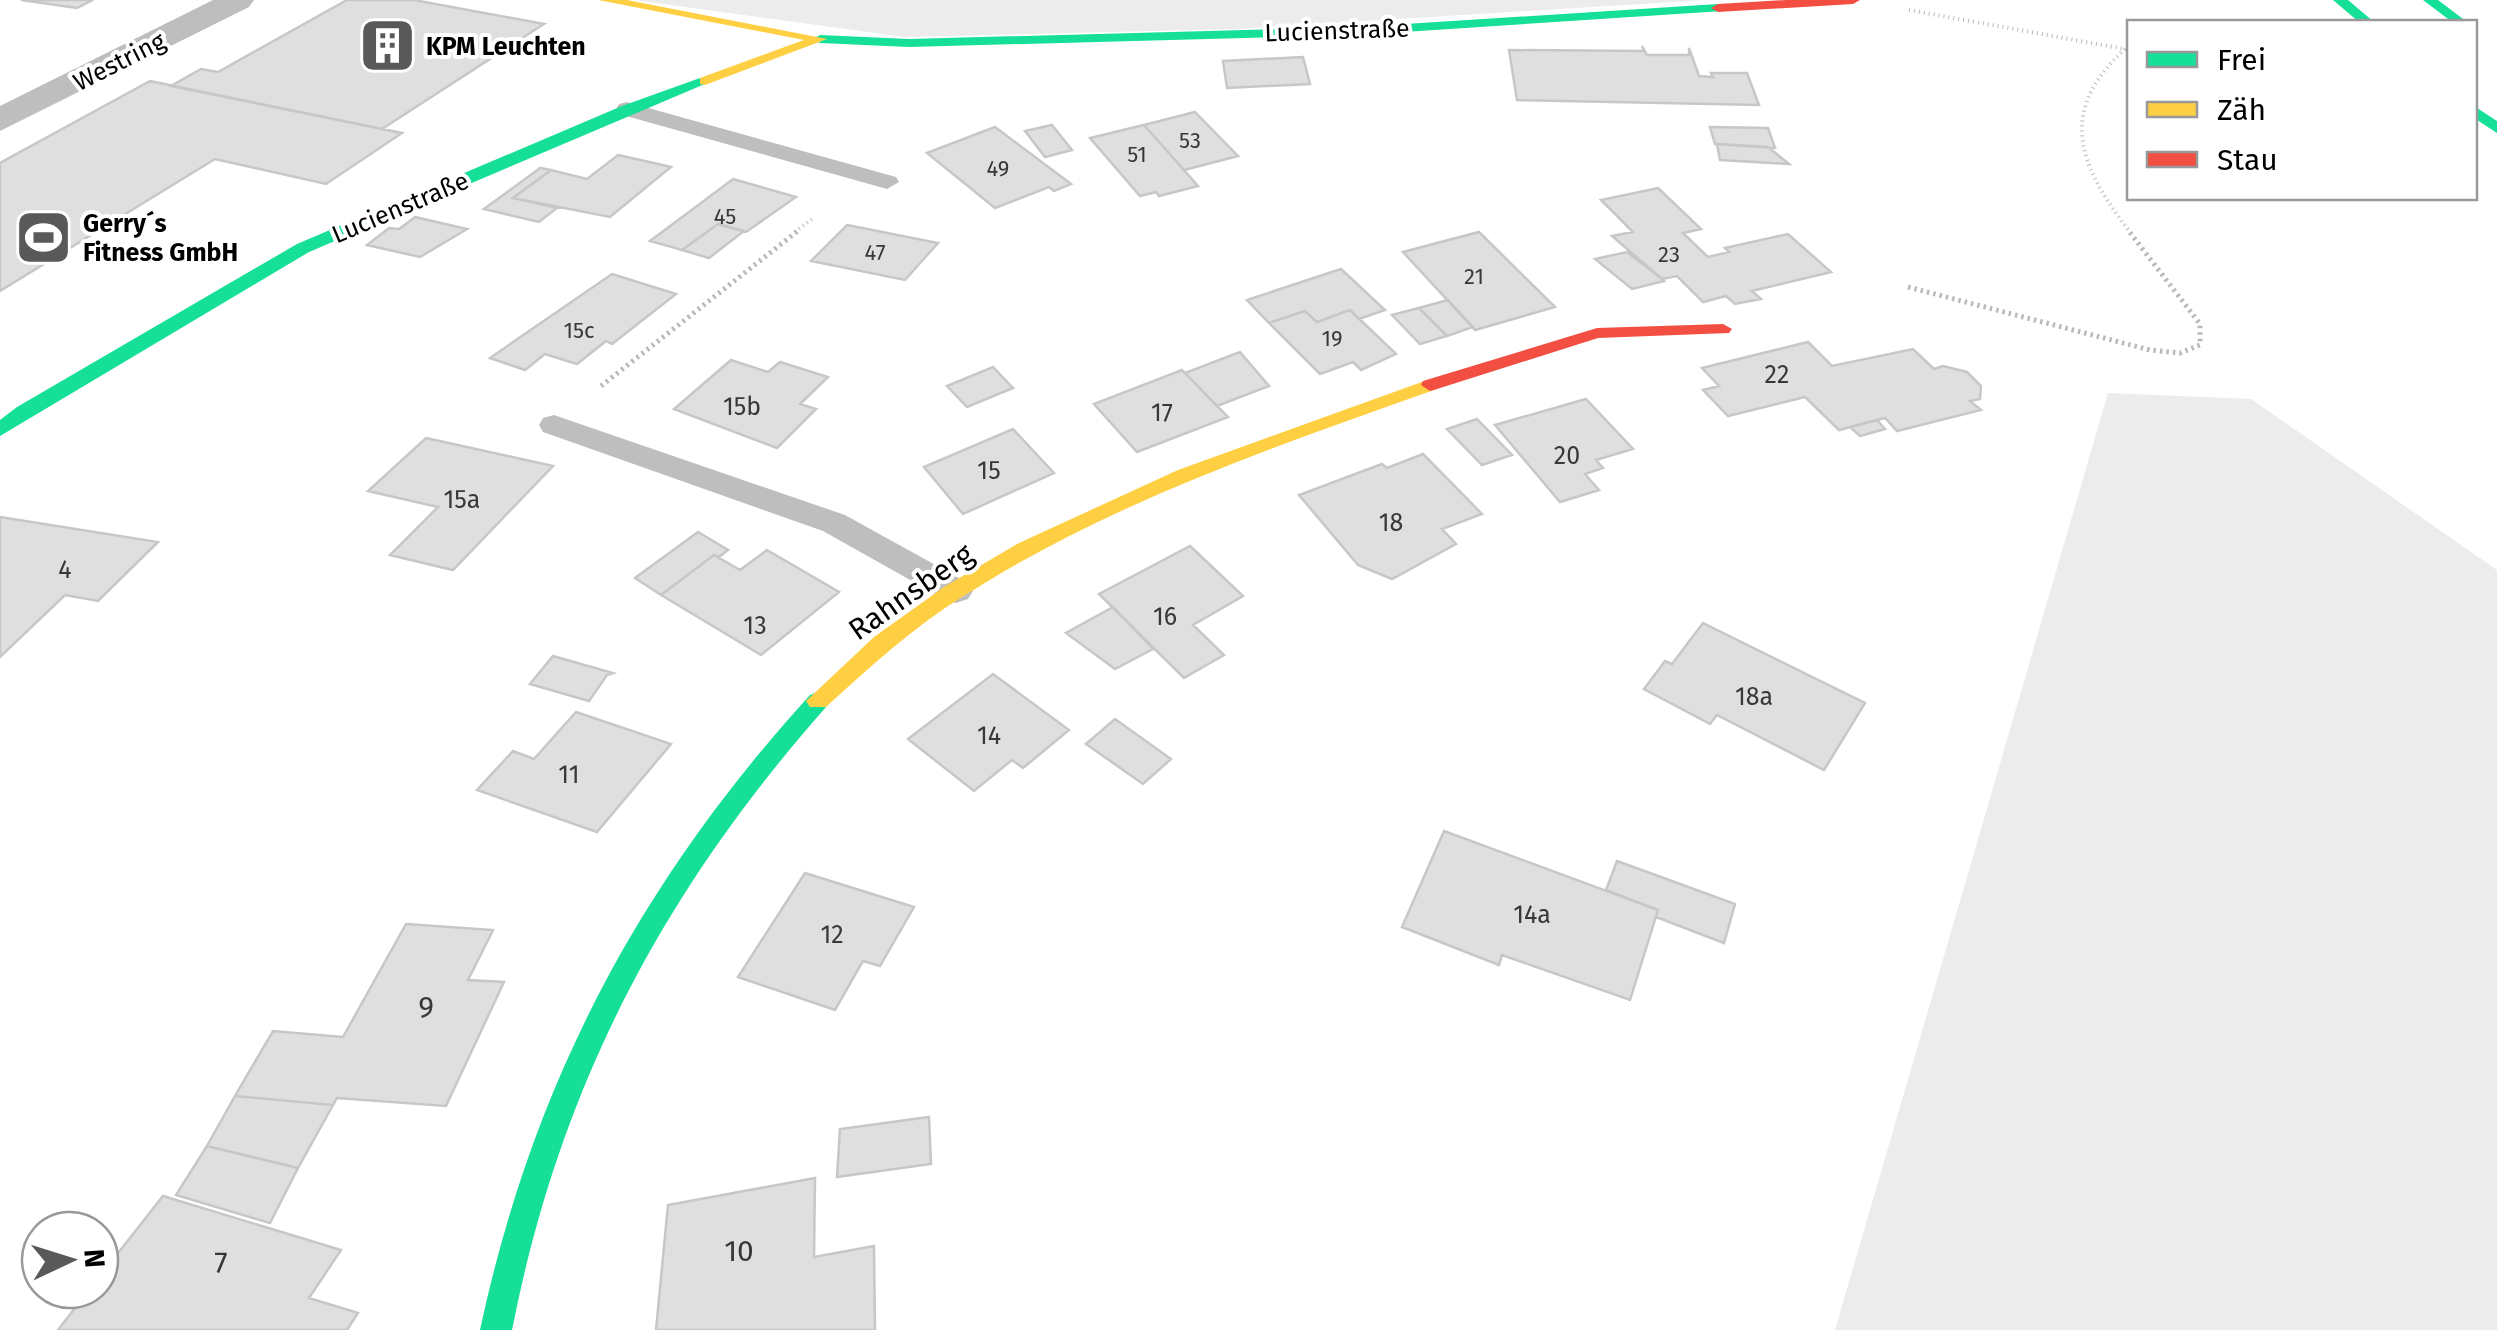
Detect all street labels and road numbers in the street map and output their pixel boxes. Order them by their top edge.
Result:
street label: Lucienstraße [1264,13,1410,49]
street label: Westring [69,26,170,98]
street label: Lucienstraße [328,166,473,250]
street label: Rahnsberg [842,536,981,648]

